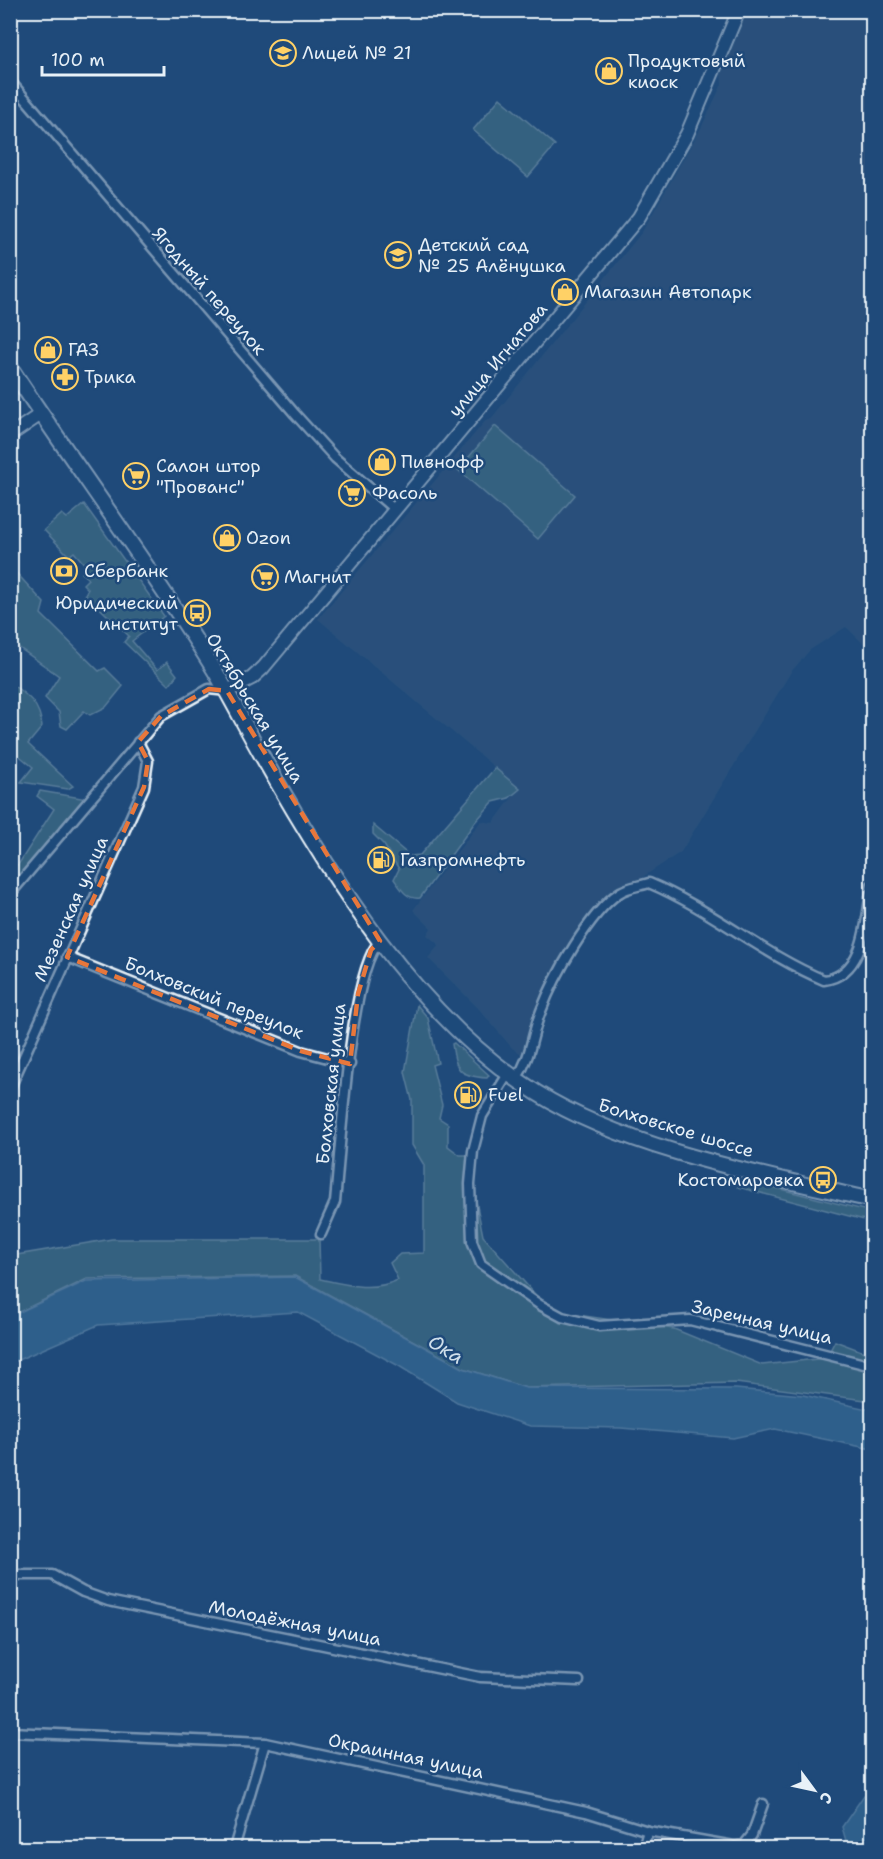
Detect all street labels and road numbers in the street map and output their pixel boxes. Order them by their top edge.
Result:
street label: Ягодный переулок [147,222,272,360]
street label: улица Игнатова [443,298,553,422]
street label: Октябрьская улица [201,628,309,788]
street label: Мезенская улица [28,832,114,986]
street label: Болховский переулок [121,951,307,1045]
street label: Болховская улица [311,1002,351,1166]
street label: Болховское шоссе [595,1093,757,1163]
street label: Заречная улица [689,1294,835,1350]
street label: Молодёжная улица [207,1595,383,1651]
street label: Окраинная улица [326,1728,486,1784]

